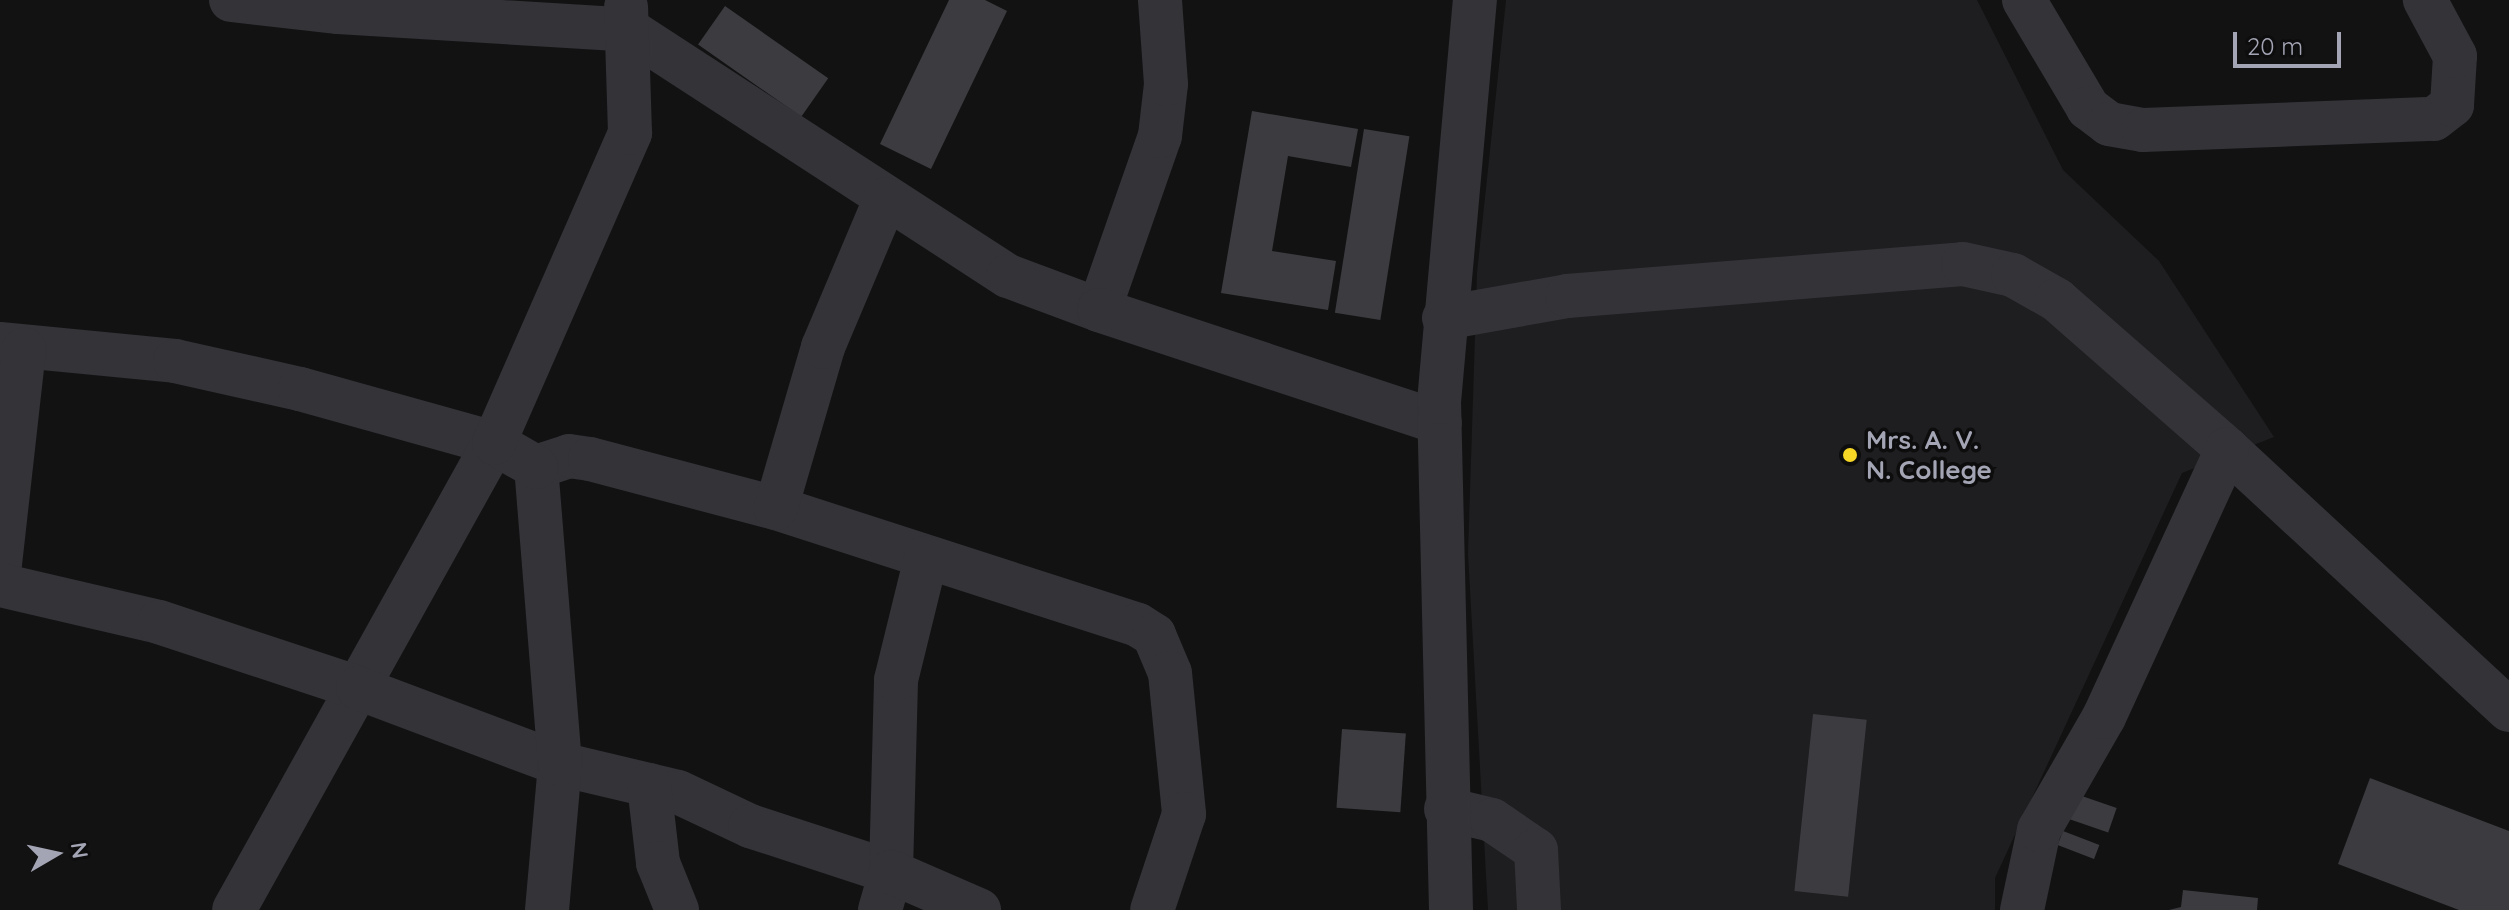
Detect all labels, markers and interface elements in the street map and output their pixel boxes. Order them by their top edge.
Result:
scale bar [2237,16,2345,66]
text: 20 m [2247,31,2303,61]
place label: Mrs. A. V. N. College [1866,424,1992,486]
marker: Mrs. A. V. N. College [1841,446,1859,464]
north arrow [16,814,96,894]
text: N [65,840,95,860]

